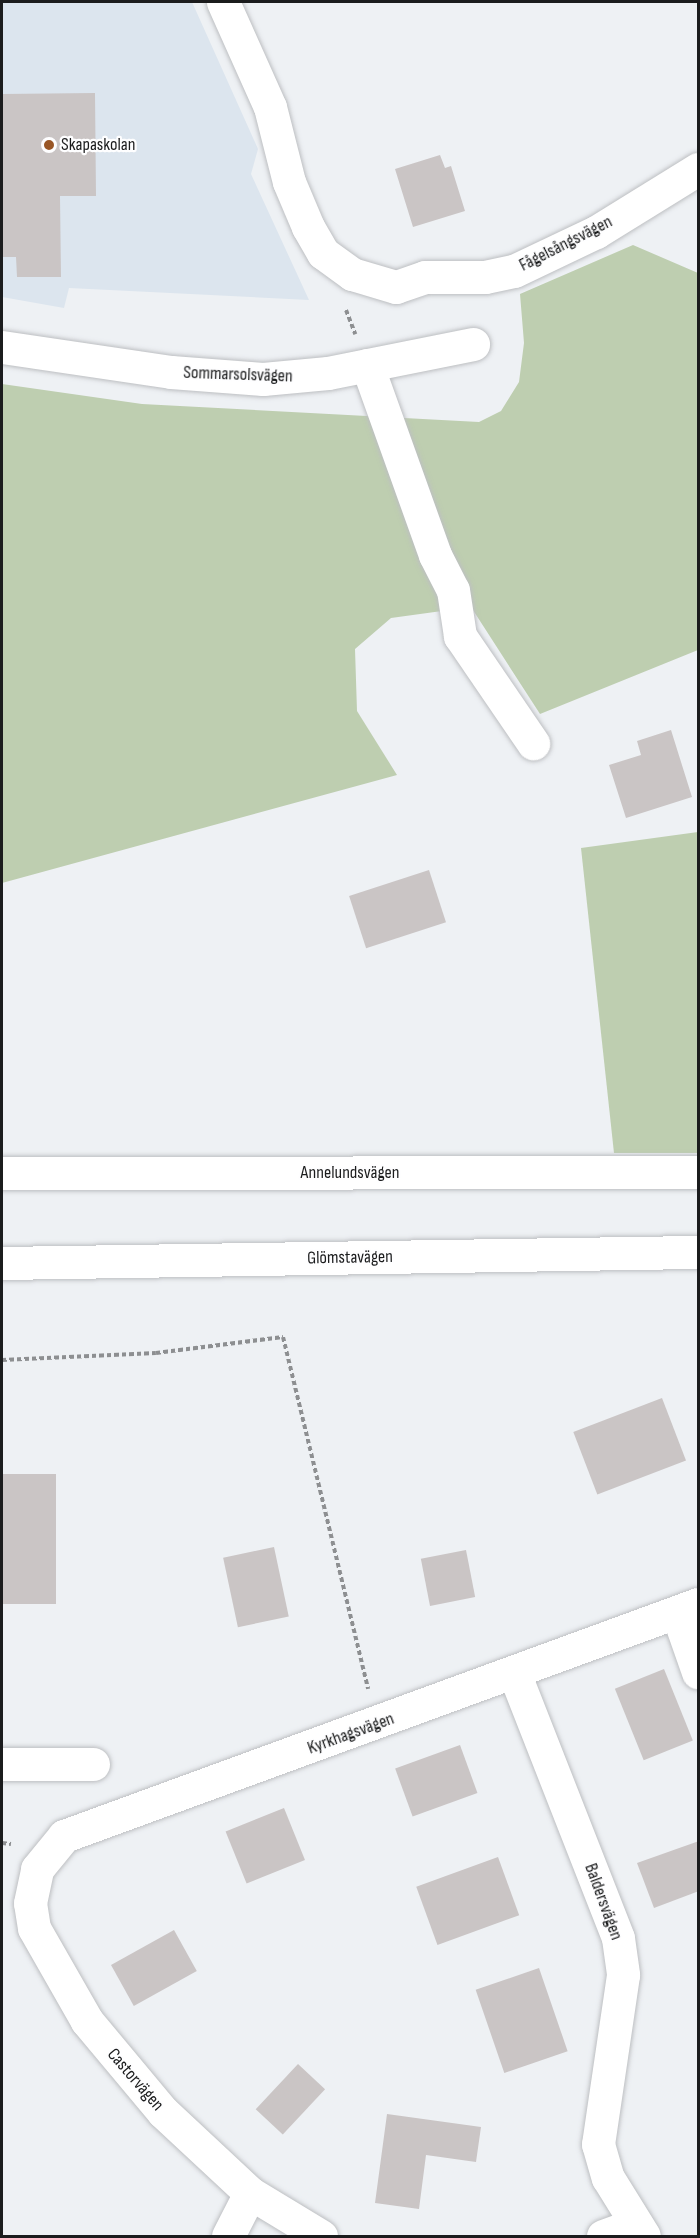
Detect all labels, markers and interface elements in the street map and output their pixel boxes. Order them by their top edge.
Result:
place label: Skapaskolan [61,134,135,156]
marker: Skapaskolan [42,138,56,152]
street label: Fågelsångsvägen [516,211,616,277]
street label: Sommarsolsvägen [183,362,293,388]
street label: Annelundsvägen [301,1162,399,1184]
street label: Glömstavägen [307,1246,393,1270]
street label: Kyrkhagsvägen [305,1708,397,1760]
street label: Baldersvägen [579,1861,627,1943]
street label: Castorvägen [102,2044,168,2116]

